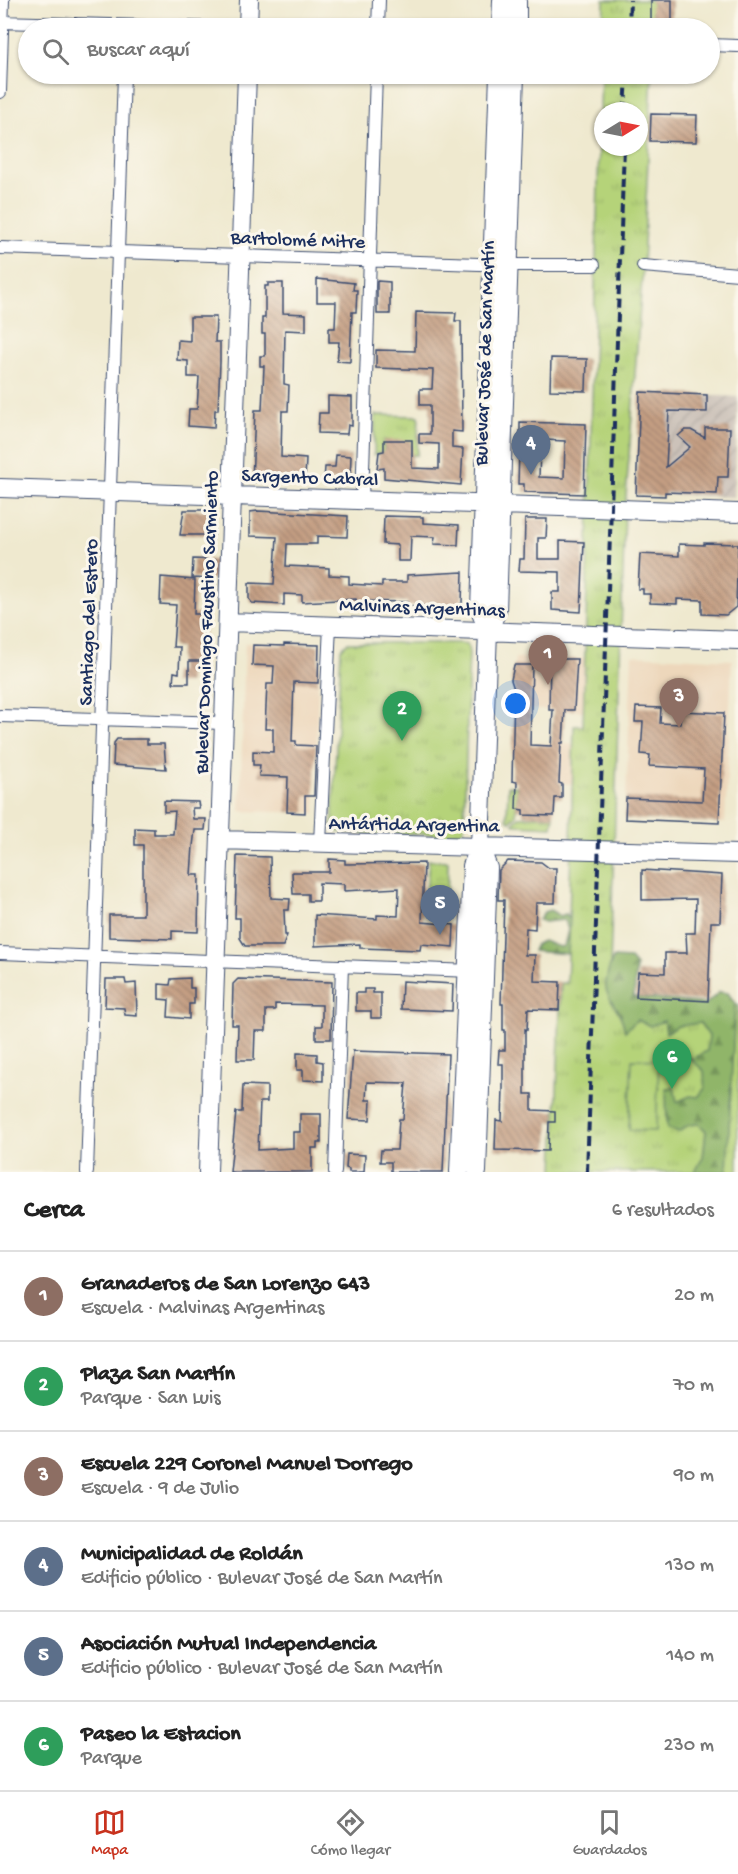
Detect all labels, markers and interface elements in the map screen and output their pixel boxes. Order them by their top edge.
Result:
search box [18,18,720,84]
icon: search [39,35,72,68]
text: Buscar aquí [87,38,190,64]
north arrow [594,102,648,156]
street label: Bartolomé Mitre [229,228,366,255]
street label: Bulevar José de San Martín [471,240,502,467]
pin: 4 [512,426,550,475]
street label: Sargento Cabral [241,466,379,493]
street label: Bulevar Domingo Faustino Sarmiento [192,470,225,775]
street label: Santiago del Estero [76,538,105,706]
street label: Malvinas Argentinas [339,595,506,624]
pin: 1 [528,636,568,685]
pin: 3 [660,678,698,728]
your location [501,689,530,718]
pin: 2 [382,692,422,741]
street label: Antártida Argentina [328,814,500,840]
pin: 5 [420,886,460,935]
pin: 6 [652,1040,692,1089]
text: Cerca [24,1196,84,1227]
text: 6 resultados [612,1200,714,1223]
text: Granaderos de San Lorenzo 643 [81,1272,370,1298]
text: 1 [39,1285,48,1308]
text: 20 m [674,1285,714,1308]
text: Escuela · Malvinas Argentinas [81,1298,324,1321]
text: Plaza San Martín [81,1362,235,1388]
text: 2 [39,1375,48,1398]
text: 70 m [673,1375,714,1398]
text: Parque · San Luis [81,1388,221,1411]
text: Escuela 229 Coronel Manuel Dorrego [81,1452,413,1478]
text: 3 [38,1465,49,1488]
text: 90 m [674,1465,714,1488]
text: Escuela · 9 de Julio [81,1478,239,1501]
text: Municipalidad de Roldán [81,1542,303,1568]
text: 4 [39,1555,48,1578]
text: 130 m [665,1555,714,1578]
text: Edificio público · Bulevar José de San Martín [81,1568,443,1591]
text: Asociación Mutual Independencia [81,1632,376,1658]
text: 5 [38,1645,49,1668]
text: 140 m [666,1645,714,1668]
text: Edificio público · Bulevar José de San Martín [81,1658,443,1681]
text: Paseo la Estacion [81,1722,241,1748]
text: 6 [38,1735,49,1758]
text: 230 m [664,1735,714,1758]
text: Parque [81,1748,142,1771]
tab: Mapa [91,1806,128,1861]
tab: Cómo llegar [311,1806,390,1861]
tab: Guardados [573,1806,647,1861]

